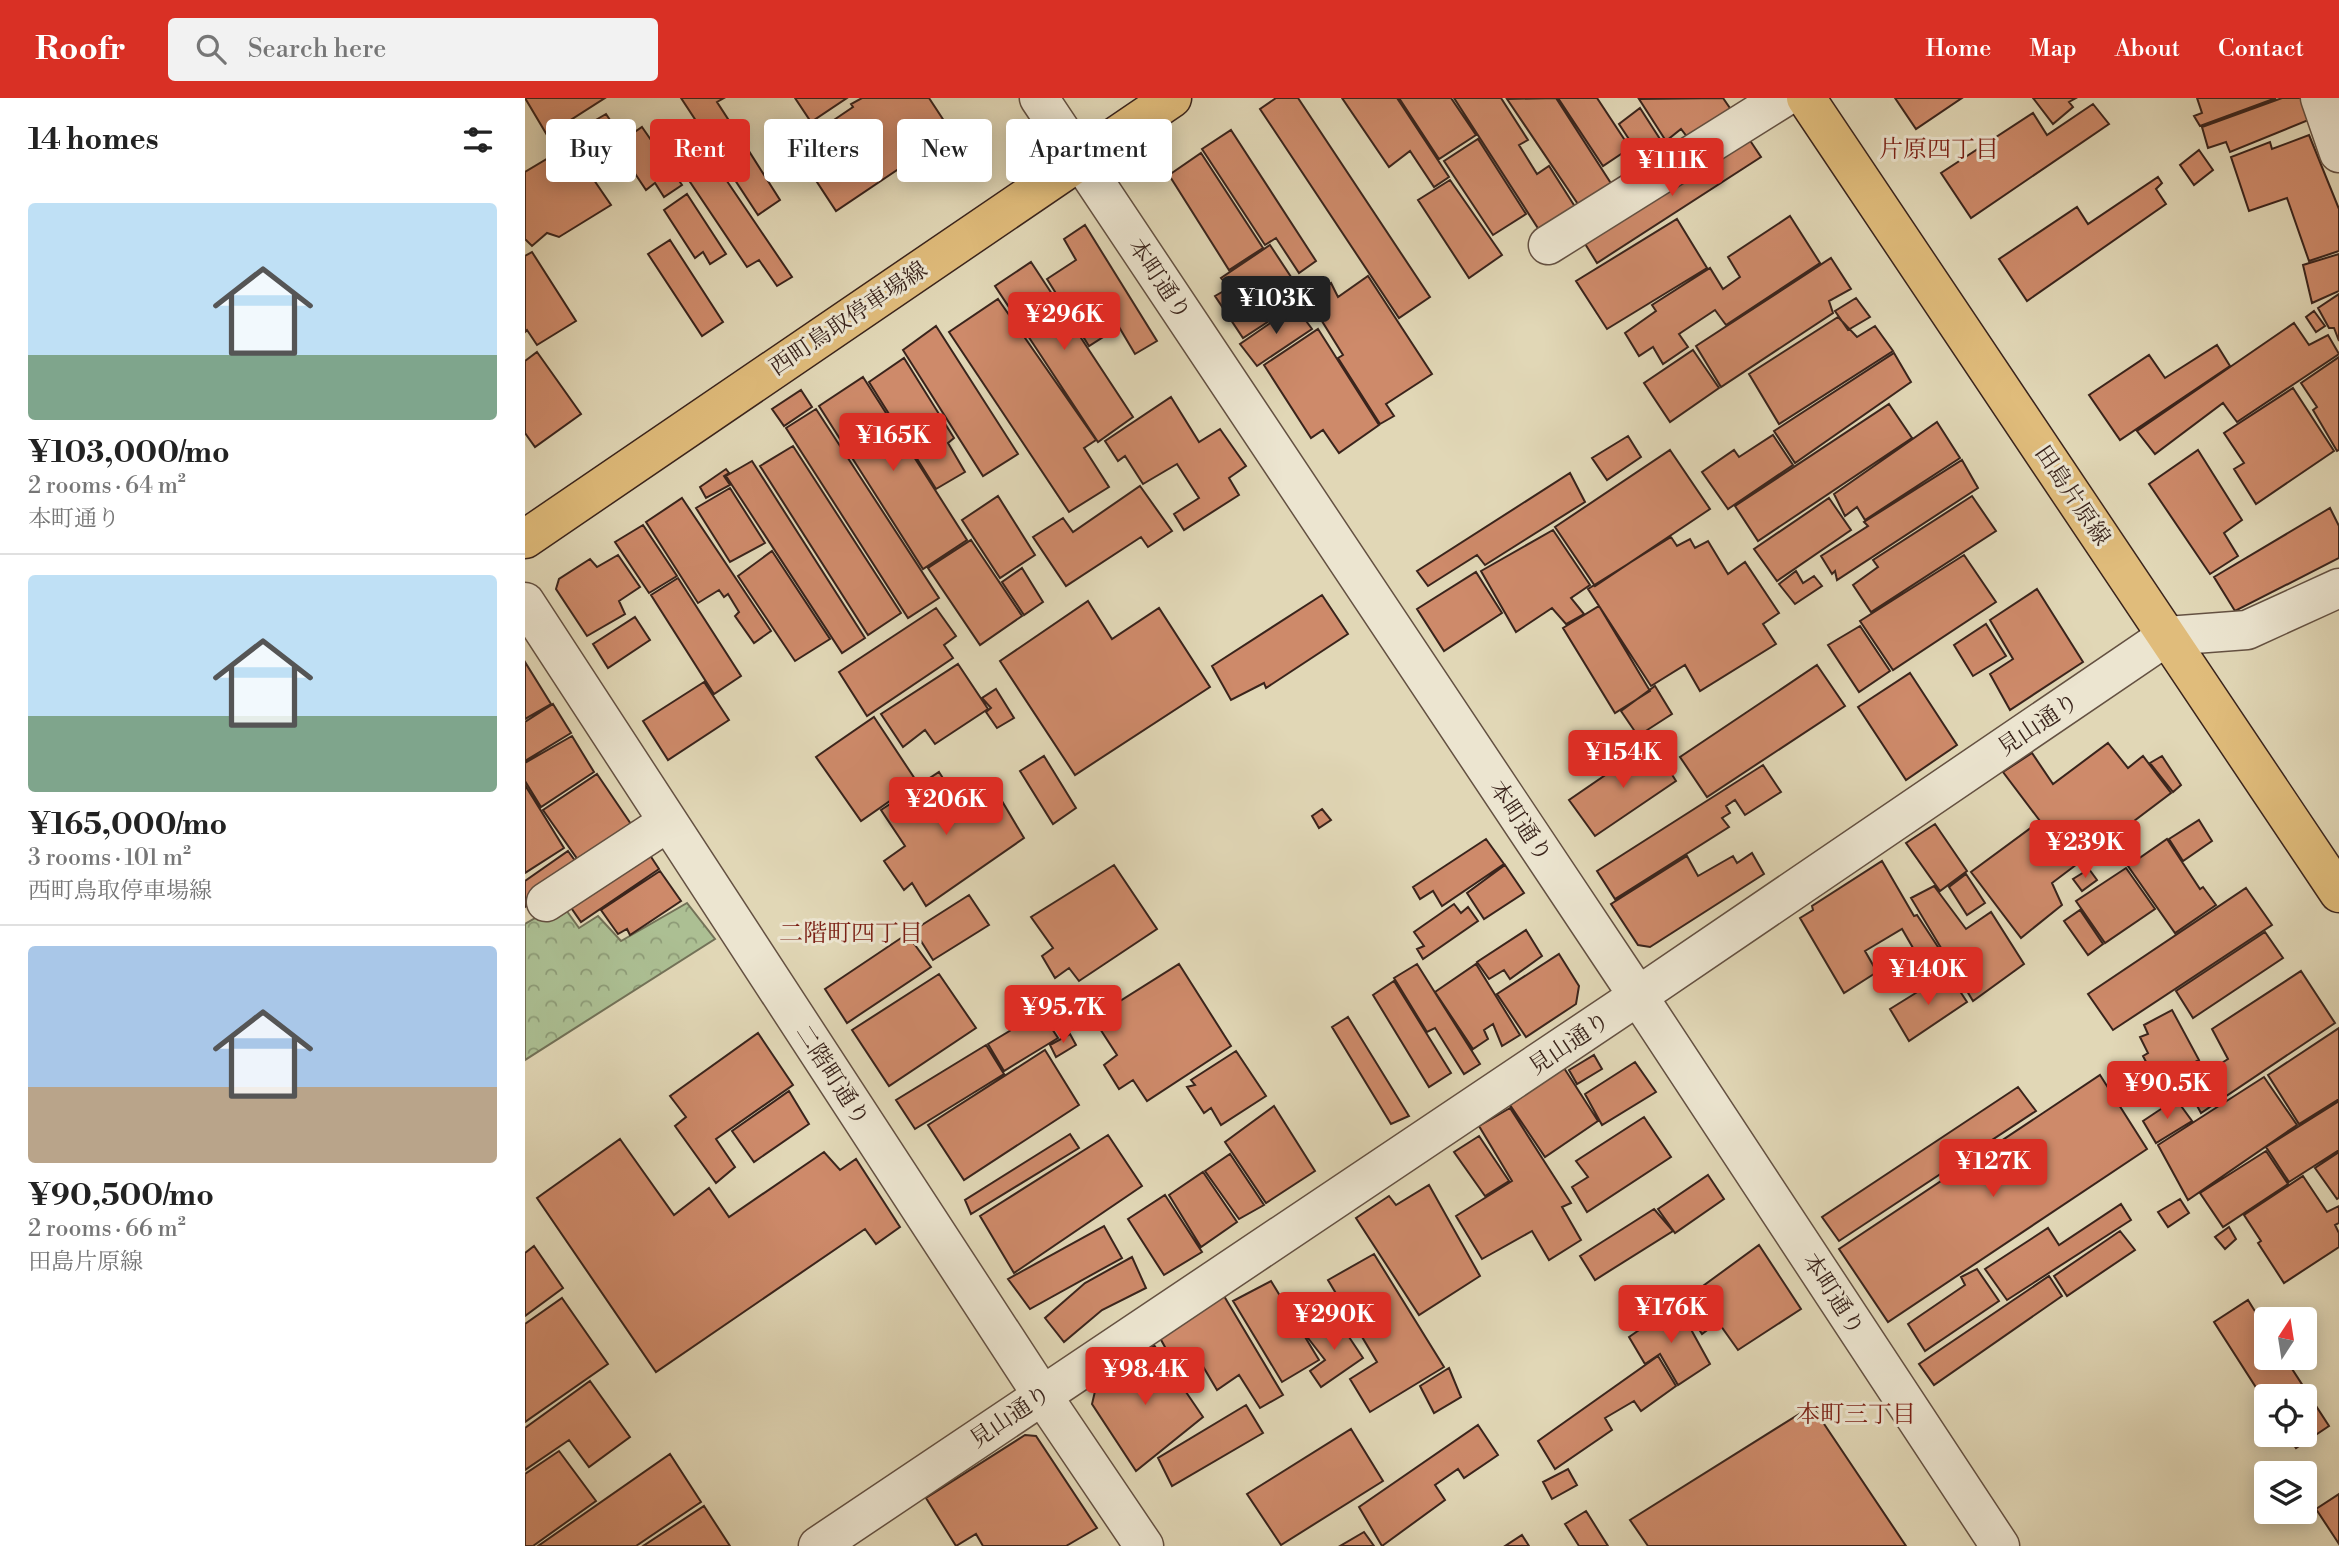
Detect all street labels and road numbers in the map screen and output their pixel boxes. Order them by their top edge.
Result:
street label: 本町通り [1122,234,1197,326]
street label: 西町鳥取停車場線 [764,256,933,382]
street label: 田島片原線 [2028,440,2116,551]
street label: 見山通り [1993,687,2085,762]
street label: 本町通り [1483,776,1558,868]
street label: 見山通り [1524,1006,1616,1081]
street label: 二階町通り [789,1020,875,1131]
street label: 本町通り [1796,1248,1870,1341]
street label: 見山通り [965,1379,1057,1454]

